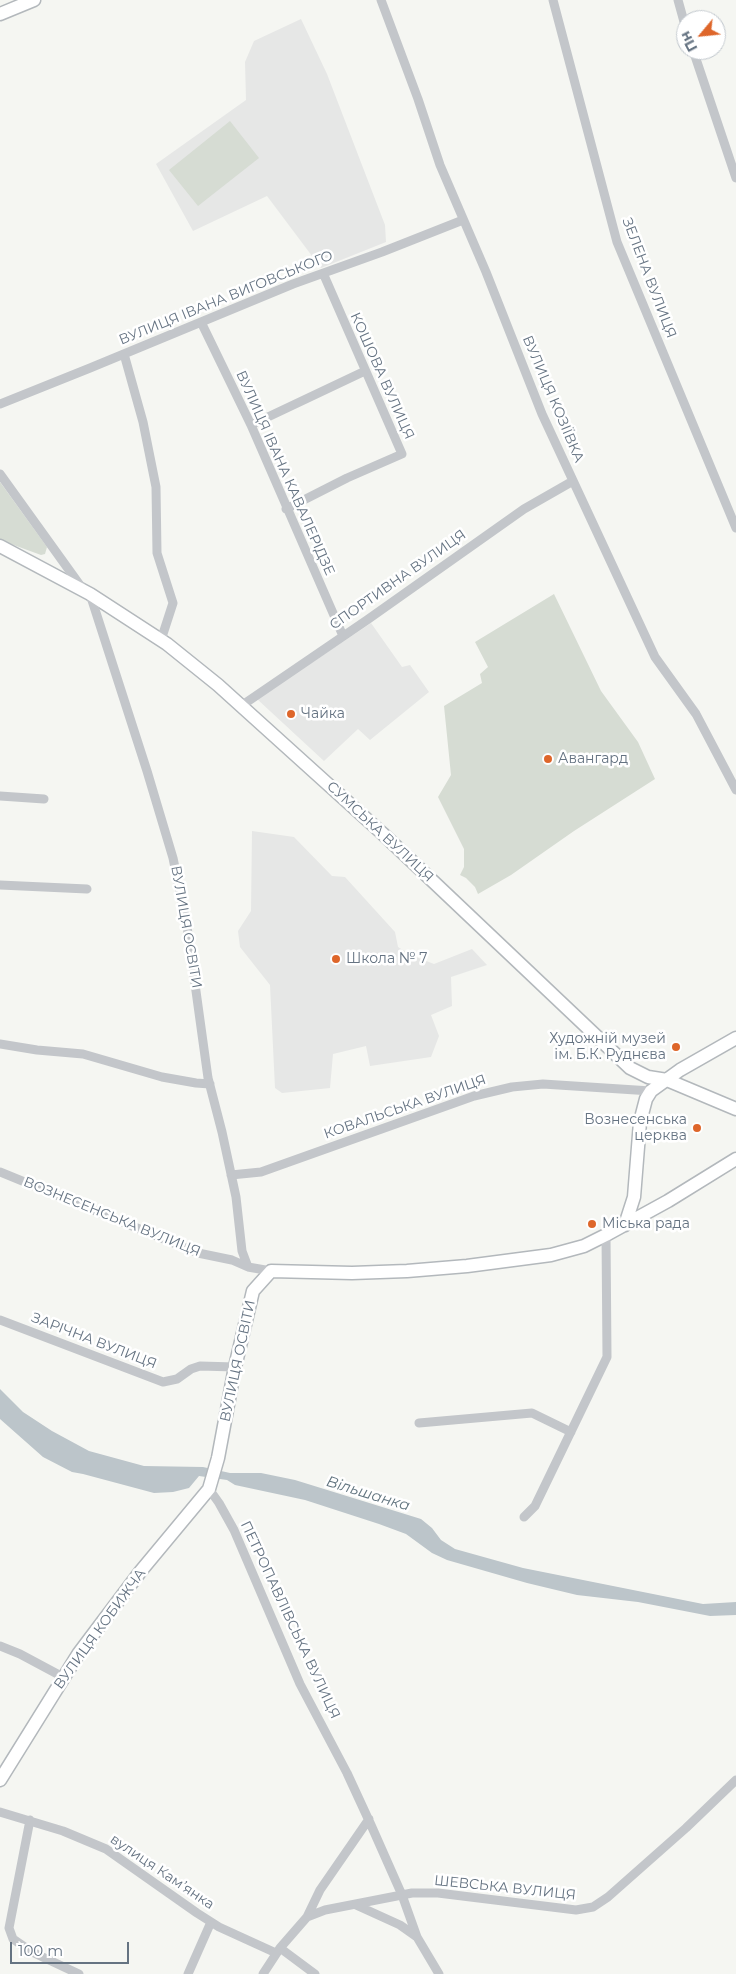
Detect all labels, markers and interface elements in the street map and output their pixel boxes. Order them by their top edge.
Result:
north arrow [676,10,726,60]
text: Пн [676,28,702,55]
street label: ЗЕЛЕНА ВУЛИЦЯ [618,215,680,341]
street label: ВУЛИЦЯ ІВАНА ВИГОВСЬКОГО [117,247,335,349]
street label: КОШОВА ВУЛИЦЯ [346,310,418,442]
street label: ВУЛИЦЯ КОЗІЇВКА [519,333,587,465]
street label: ВУЛИЦЯ ІВАНА КАВАЛЕРІДЗЕ [232,368,338,578]
street label: СПОРТИВНА ВУЛИЦЯ [327,526,469,634]
place label: Чайка [301,706,345,722]
marker: Чайка [285,708,297,720]
place label: Авангард [558,751,628,767]
marker: Авангард [542,753,554,765]
street label: СУМСЬКА ВУЛИЦЯ [323,778,437,886]
street label: ВУЛИЦЯ ОСВІТИ [167,864,205,990]
place label: Школа № 7 [346,951,427,967]
marker: Школа № 7 [330,953,342,965]
place label: Художній музей ім. Б.К. Руднєва [549,1031,666,1064]
marker: Художній музей ім. Б.К. Руднєва [670,1041,682,1053]
street label: КОВАЛЬСЬКА ВУЛИЦЯ [322,1071,488,1143]
place label: Вознесенська церква [584,1112,687,1144]
marker: Вознесенська церква [691,1122,703,1134]
street label: ВОЗНЕСЕНСЬКА ВУЛИЦЯ [21,1174,203,1260]
place label: Міська рада [602,1216,690,1232]
marker: Міська рада [586,1218,598,1230]
street label: ВУЛИЦЯ ОСВІТИ [217,1299,259,1423]
street label: ЗАРІЧНА ВУЛИЦЯ [29,1309,159,1373]
water label: Вільшанка [324,1473,412,1515]
street label: ПЕТРОПАВЛІВСЬКА ВУЛИЦЯ [237,1518,343,1722]
street label: ВУЛИЦЯ КОБИЖЧА [51,1565,149,1693]
street label: вулиця Камʼянка [107,1831,217,1913]
street label: ШЕВСЬКА ВУЛИЦЯ [433,1872,577,1904]
scale bar [12,1932,131,1964]
text: 100 m [18,1941,63,1960]

